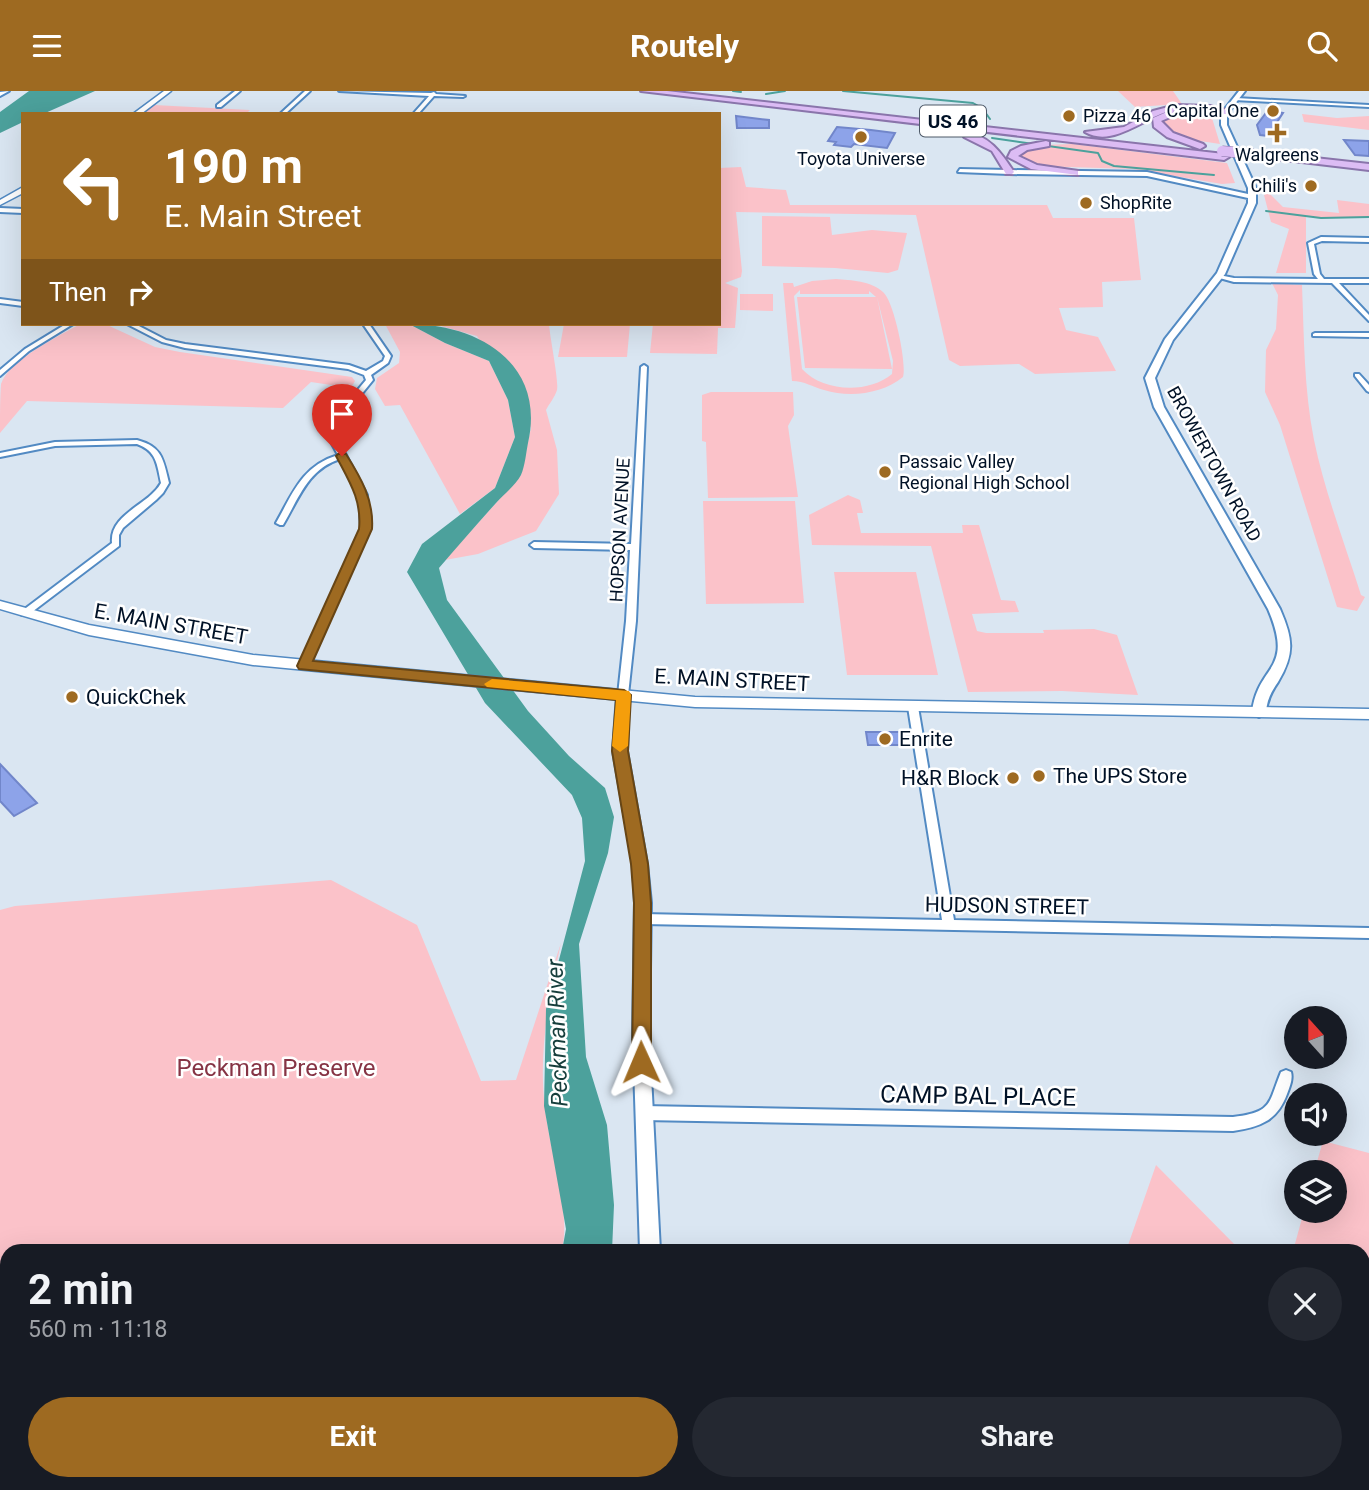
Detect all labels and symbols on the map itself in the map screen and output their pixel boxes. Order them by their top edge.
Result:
place label: Capital One [1167,100,1259,121]
marker: Capital One [1265,103,1281,119]
road number: US 46 [920,105,986,137]
place label: Pizza 46 [1083,105,1151,126]
marker: Pizza 46 [1061,108,1077,124]
marker: Walgreens [1269,125,1285,141]
marker: Toyota Universe [853,129,869,145]
place label: Walgreens [1235,144,1319,165]
place label: Toyota Universe [797,148,925,169]
place label: Chili's [1251,175,1297,196]
marker: Chili's [1303,178,1319,194]
place label: ShopRite [1100,192,1172,213]
marker: ShopRite [1078,195,1094,211]
street label: BROWERTOWN ROAD [1163,382,1266,545]
pin [312,384,372,456]
place label: Passaic Valley Regional High School [899,451,1070,493]
street label: HOPSON AVENUE [605,457,634,603]
marker: Passaic Valley Regional High School [877,464,893,480]
street label: E. MAIN STREET [92,599,250,649]
street label: E. MAIN STREET [654,664,811,696]
place label: QuickChek [86,685,186,709]
marker: QuickChek [64,689,80,705]
place label: Enrite [899,727,953,751]
marker: Enrite [877,731,893,747]
place label: The UPS Store [1053,764,1187,788]
place label: H&R Block [901,766,999,790]
marker: The UPS Store [1031,768,1047,784]
marker: H&R Block [1005,770,1021,786]
street label: HUDSON STREET [925,893,1090,919]
water label: Peckman River [541,957,574,1107]
north arrow [1284,1006,1348,1069]
position arrow [604,1025,678,1099]
park label: Peckman Preserve [176,1054,376,1082]
street label: CAMP BAL PLACE [880,1080,1076,1112]

